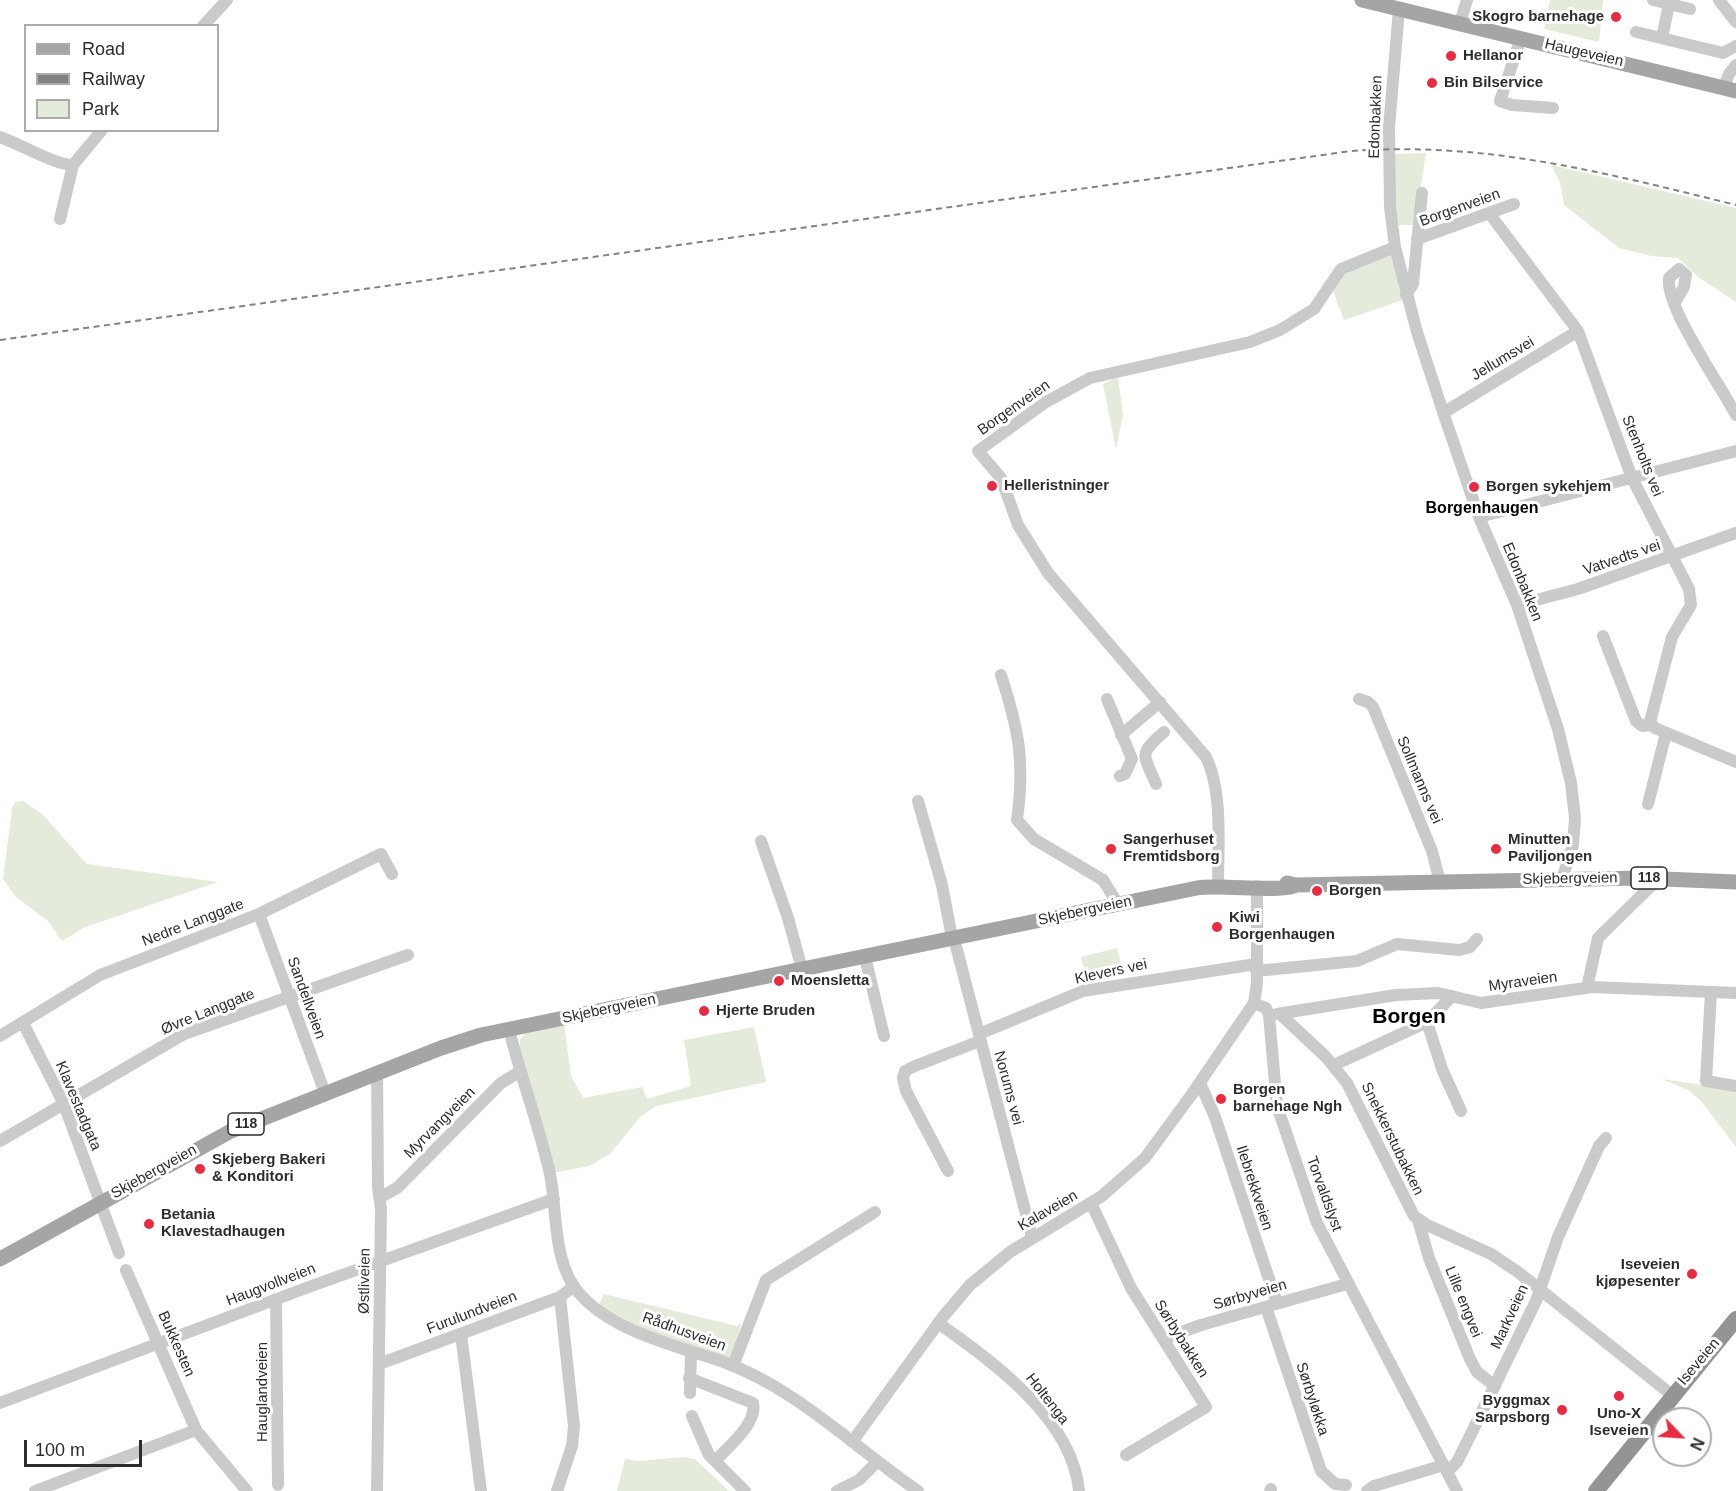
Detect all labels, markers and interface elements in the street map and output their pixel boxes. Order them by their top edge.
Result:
place label: Skogro barnehage [1472,8,1604,26]
marker: Skogro barnehage [1609,10,1623,24]
legend [24,24,219,132]
street label: Haugeveien [1543,35,1625,71]
text: Road [82,39,125,59]
place label: Hellanor [1463,47,1523,65]
marker: Hellanor [1444,49,1458,63]
text: Railway [82,69,145,89]
place label: Bin Bilservice [1444,74,1543,92]
street label: Edonbakken [1366,75,1386,159]
marker: Bin Bilservice [1425,76,1439,90]
text: Park [82,99,119,119]
street label: Borgenveien [1417,185,1503,231]
street label: Jellumsvei [1468,333,1538,385]
street label: Borgenveien [974,376,1054,440]
street label: Stenholts vei [1618,413,1666,499]
place label: Helleristninger [1004,477,1109,495]
place label: Borgen sykehjem [1486,478,1611,496]
marker: Helleristninger [985,479,999,493]
marker: Borgen sykehjem [1467,480,1481,494]
district label: Borgenhaugen [1426,499,1538,519]
street label: Vatvedts vei [1581,536,1663,580]
street label: Edonbakken [1498,540,1546,624]
street label: Sollmanns vei [1392,734,1446,826]
place label: Sangerhuset Fremtidsborg [1123,831,1220,866]
place label: Minutten Paviljongen [1508,831,1592,866]
marker: Sangerhuset Fremtidsborg [1104,842,1118,856]
marker: Minutten Paviljongen [1489,842,1503,856]
road number: 118 [1631,867,1667,889]
street label: Skjebergveien [1522,869,1618,889]
place label: Borgen [1329,882,1382,900]
marker: Borgen [1310,884,1324,898]
street label: Skjebergveien [1037,892,1133,930]
street label: Nedre Langgate [140,895,246,951]
place label: Kiwi Borgenhaugen [1229,909,1335,944]
marker: Kiwi Borgenhaugen [1210,920,1224,934]
street label: Sandellveien [283,955,329,1041]
street label: Klevers vei [1073,956,1149,988]
street label: Myraveien [1487,968,1559,996]
place label: Moensletta [791,972,869,990]
marker: Moensletta [772,974,786,988]
street label: Øvre Langgate [159,985,257,1039]
street label: Skjebergveien [561,990,657,1028]
place label: Hjerte Bruden [716,1002,815,1020]
marker: Hjerte Bruden [697,1004,711,1018]
district label: Borgen [1372,1004,1446,1030]
street label: Norums vei [989,1049,1027,1127]
street label: Klavestadgata [51,1059,105,1153]
street label: Snekkerstubakken [1357,1080,1427,1198]
place label: Borgen barnehage Ngh [1233,1081,1342,1116]
street label: Myrvangveien [401,1084,479,1162]
marker: Borgen barnehage Ngh [1214,1092,1228,1106]
road number: 118 [228,1113,264,1135]
street label: Skjebergveien [108,1141,200,1203]
street label: Ilebrekkveien [1232,1143,1276,1233]
place label: Skjeberg Bakeri & Konditori [212,1151,325,1186]
street label: Torvaldslyst [1302,1154,1346,1234]
marker: Skjeberg Bakeri & Konditori [193,1162,207,1176]
street label: Kalaveien [1015,1187,1081,1235]
place label: Betania Klavestadhaugen [161,1206,285,1241]
marker: Betania Klavestadhaugen [142,1217,156,1231]
street label: Østliveien [355,1248,375,1314]
place label: Iseveien kjøpesenter [1596,1256,1680,1291]
street label: Haugvollveien [224,1260,318,1310]
street label: Lille engvei [1441,1264,1485,1340]
marker: Iseveien kjøpesenter [1685,1267,1699,1281]
street label: Sørbyveien [1211,1276,1289,1314]
street label: Markveien [1487,1282,1533,1352]
street label: Furulundveien [424,1288,520,1338]
street label: Sørbybakken [1150,1297,1212,1381]
street label: Bukkesten [154,1308,198,1380]
street label: Rådhusveien [640,1309,728,1355]
street label: Iseveien [1674,1335,1724,1389]
street label: Hauglandveien [254,1342,272,1442]
street label: Sørbyløkka [1292,1360,1332,1438]
street label: Holtenga [1021,1370,1073,1428]
marker: Uno-X Iseveien [1612,1389,1626,1403]
place label: Byggmax Sarpsborg [1475,1392,1550,1427]
marker: Byggmax Sarpsborg [1555,1403,1569,1417]
place label: Uno-X Iseveien [1589,1405,1649,1440]
north arrow [1652,1407,1712,1467]
scale bar [27,1428,146,1466]
text: N [1687,1435,1707,1453]
text: 100 m [35,1440,85,1460]

